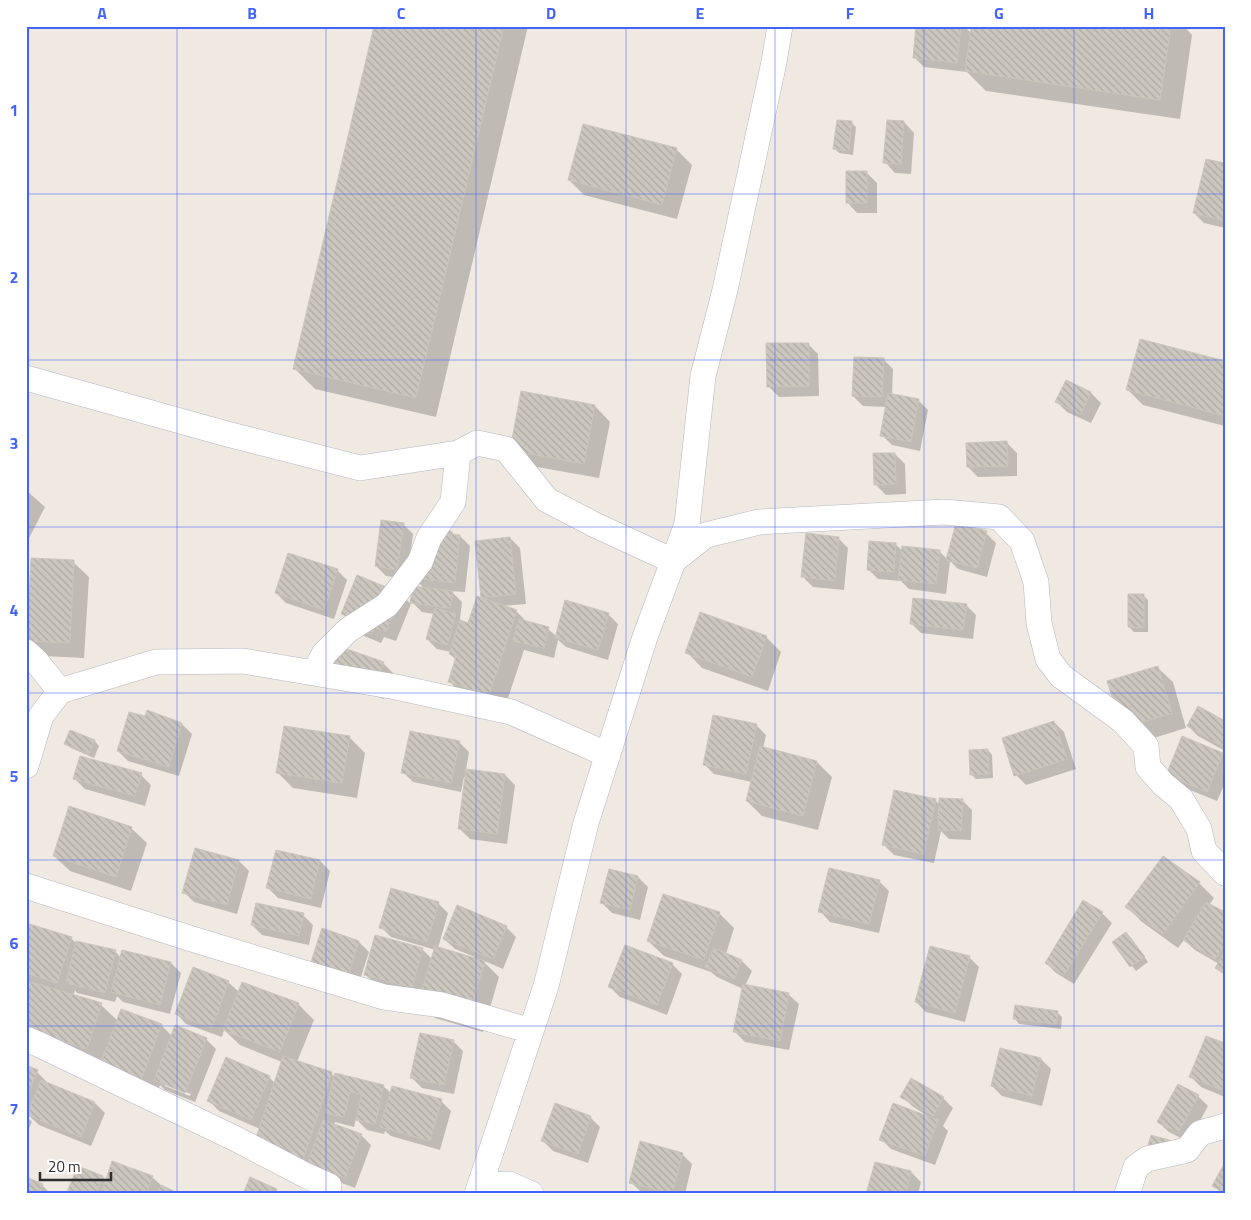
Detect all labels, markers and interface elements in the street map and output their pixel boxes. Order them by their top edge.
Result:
text: A [97,1,107,25]
text: B [247,1,257,25]
text: C [397,1,406,25]
text: D [546,1,556,25]
text: E [696,1,705,25]
text: F [846,1,855,25]
text: G [994,1,1004,25]
text: H [1144,1,1154,25]
text: 1 [10,98,18,122]
text: 2 [10,265,18,289]
text: 3 [10,431,18,455]
text: 4 [10,598,19,622]
text: 5 [10,764,19,788]
text: 6 [10,931,19,955]
text: 7 [10,1097,18,1121]
scale bar [40,1150,111,1182]
text: 20 m [48,1155,81,1178]

